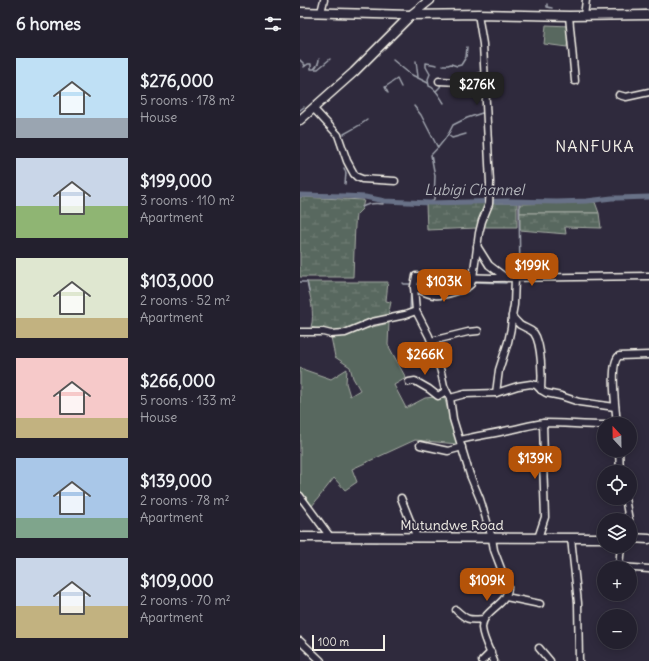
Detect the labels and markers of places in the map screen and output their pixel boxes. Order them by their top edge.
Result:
pin: $276K [449,72,505,106]
pin: $199K [504,253,560,287]
pin: $103K [416,269,472,303]
pin: $266K [397,342,453,376]
pin: $139K [507,446,563,480]
pin: $109K [459,568,515,602]

